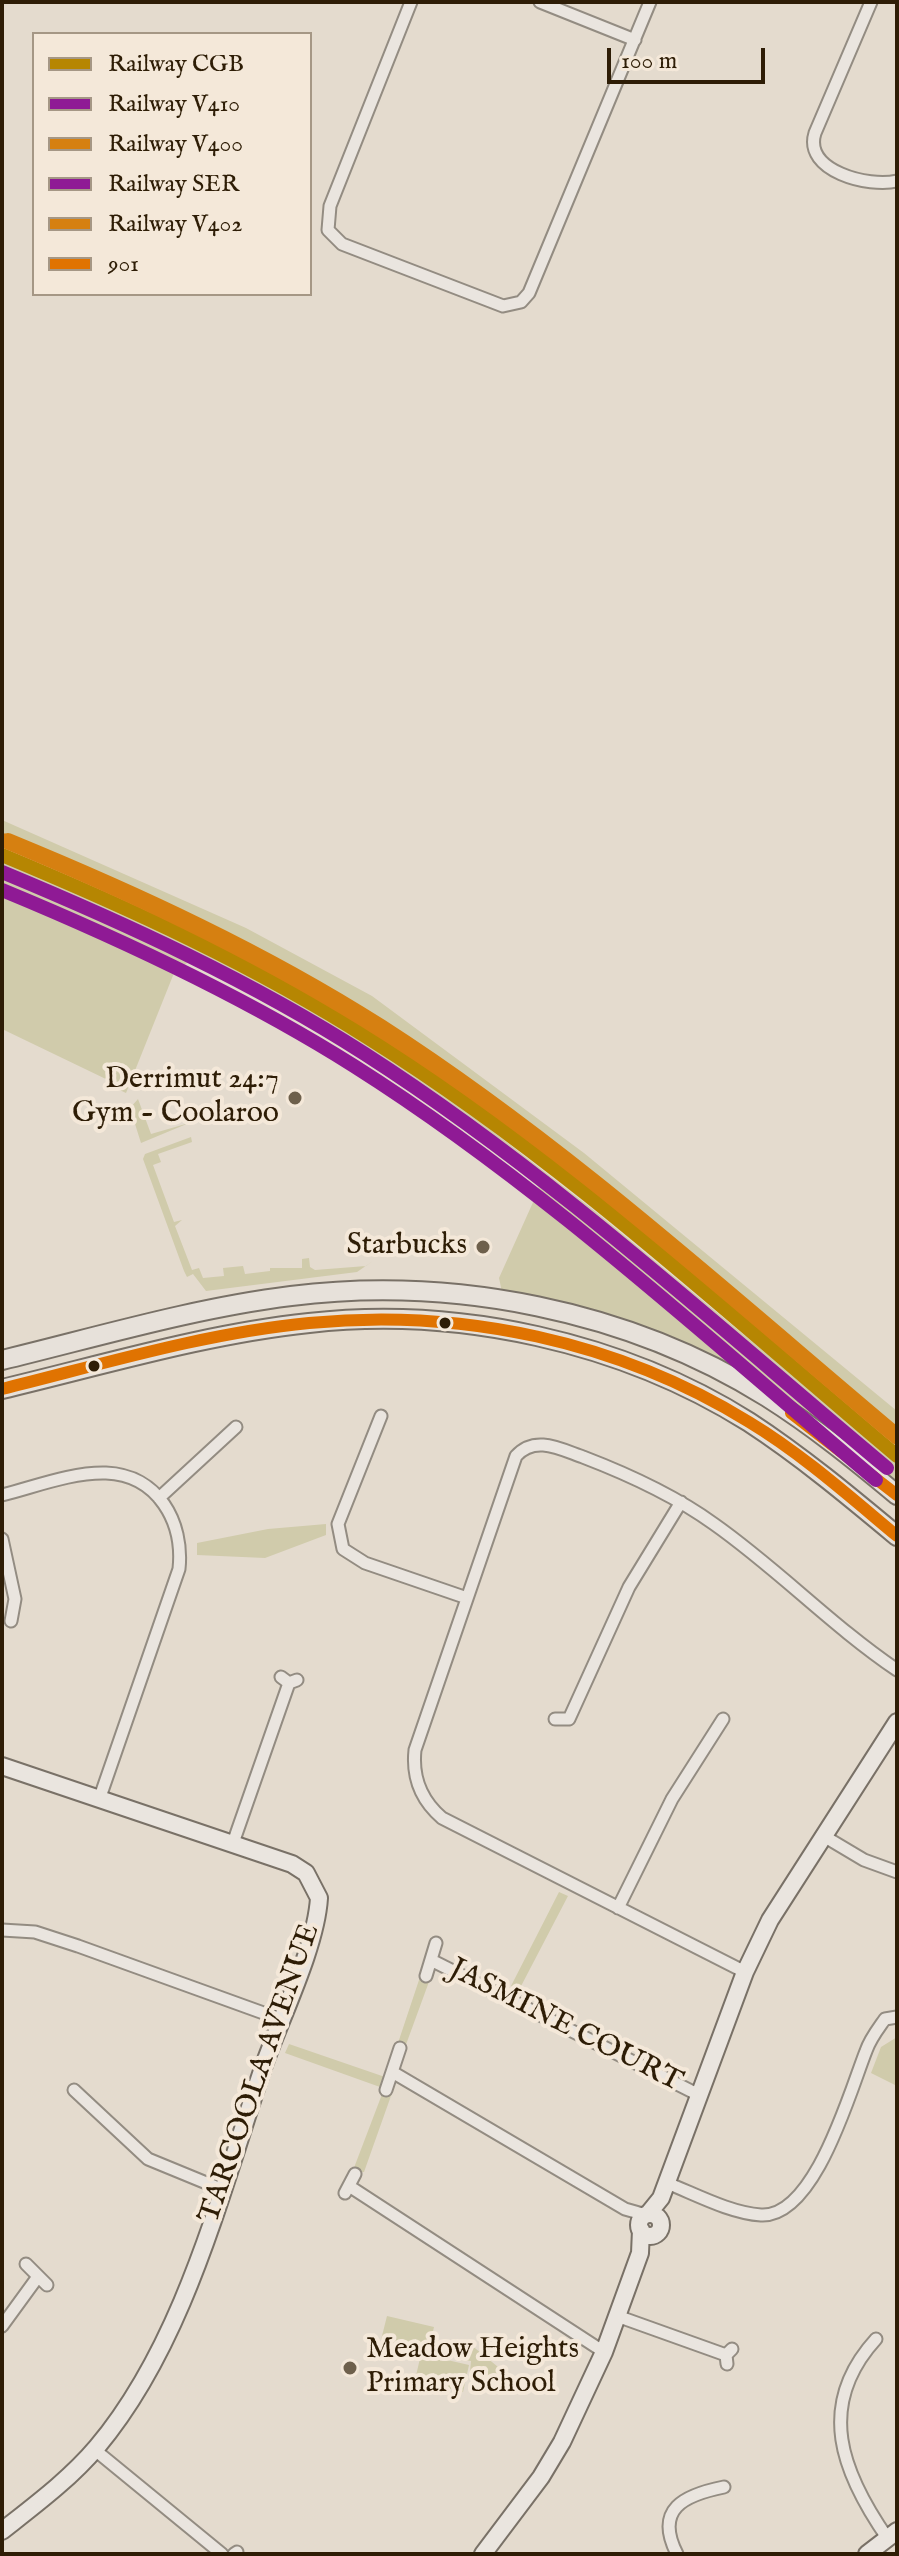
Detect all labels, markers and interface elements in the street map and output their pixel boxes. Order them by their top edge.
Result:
legend [32,32,312,296]
scale bar [611,32,769,82]
text: 100 m [621,46,677,77]
text: Railway CGB [108,49,244,80]
text: Railway V410 [108,89,240,120]
text: Railway V400 [108,129,243,160]
text: Railway SER [108,169,239,200]
text: Railway V402 [108,209,242,240]
text: 901 [108,249,139,280]
place label: Derrimut 24:7 Gym - Coolaroo [72,1063,279,1134]
marker: Derrimut 24:7 Gym - Coolaroo [286,1089,304,1107]
place label: Starbucks [346,1229,467,1265]
marker: Starbucks [474,1238,492,1256]
unlabelled marker [437,1315,453,1331]
unlabelled marker [86,1358,102,1374]
street label: TARCOOLA AVENUE [193,1920,329,2228]
street label: JASMINE COURT [442,1953,688,2101]
place label: Meadow Heights Primary School [366,2333,579,2404]
marker: Meadow Heights Primary School [341,2359,359,2377]

